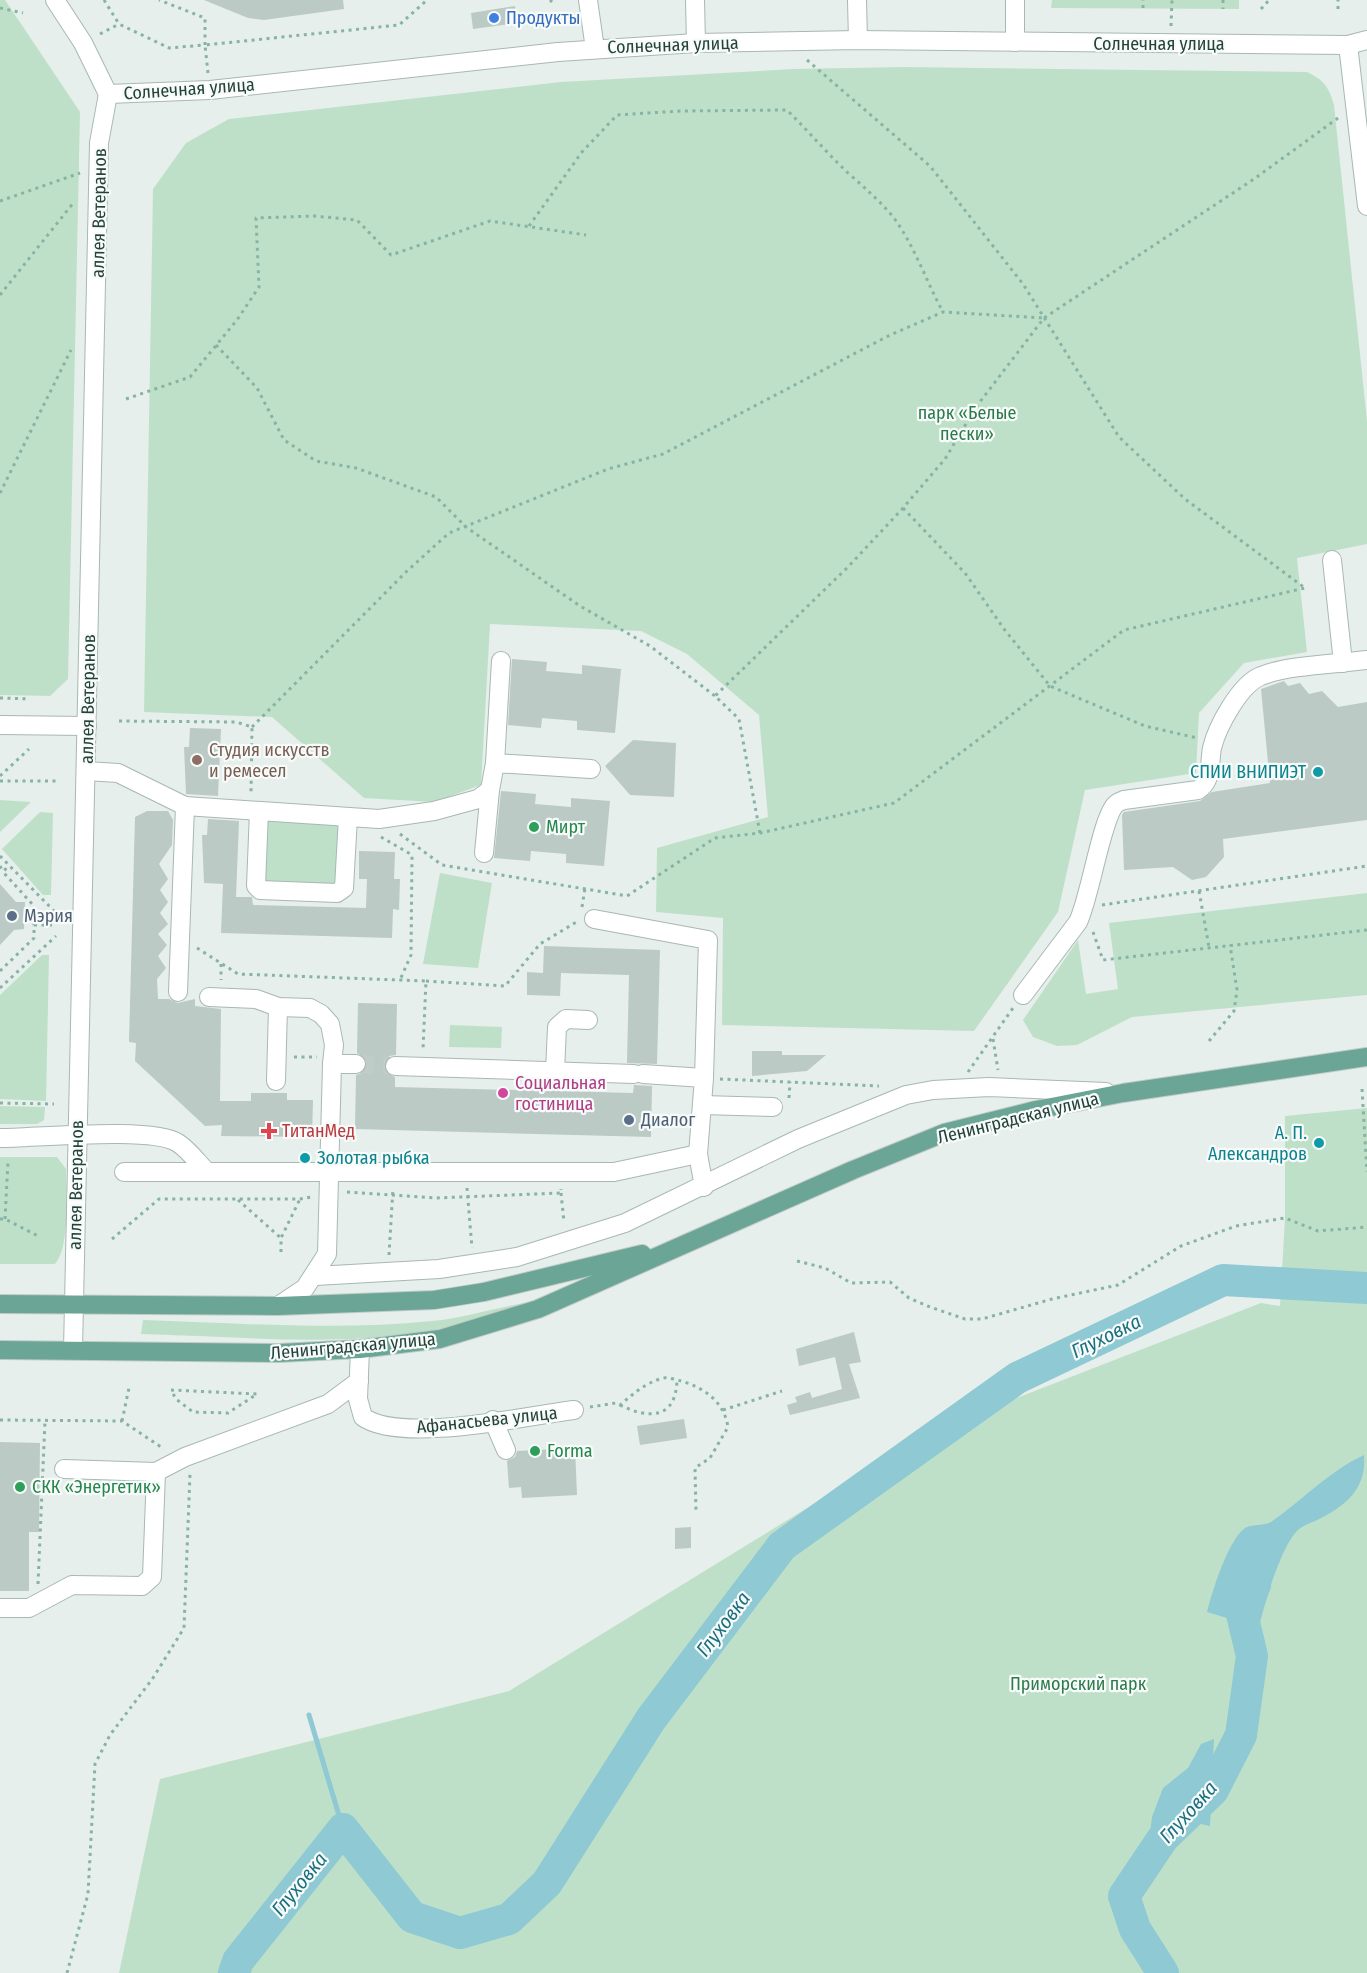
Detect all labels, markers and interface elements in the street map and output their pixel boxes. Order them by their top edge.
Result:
place label: Продукты [506,7,581,29]
marker: Продукты [487,11,501,25]
street label: Солнечная улица [607,32,739,58]
street label: Солнечная улица [1093,33,1225,55]
street label: Солнечная улица [123,73,255,105]
street label: аллея Ветеранов [87,148,111,278]
park label: парк «Белые пески» [918,402,1016,445]
street label: аллея Ветеранов [76,634,100,764]
place label: Студия искусств и ремесел [209,739,329,782]
marker: Студия искусств и ремесел [190,753,204,767]
place label: СПИИ ВНИПИЭТ [1190,761,1307,783]
marker: СПИИ ВНИПИЭТ [1311,765,1325,779]
place label: Мирт [546,816,586,838]
marker: Мирт [527,820,541,834]
place label: Мэрия [24,905,73,927]
marker: Мэрия [5,909,19,923]
place label: Социальная гостиница [515,1072,606,1115]
marker: Социальная гостиница [496,1086,510,1100]
street label: Ленинградская улица [935,1087,1101,1149]
place label: Диалог [640,1109,695,1131]
marker: Диалог [622,1113,636,1127]
street label: аллея Ветеранов [64,1120,88,1250]
place label: ТитанМед [282,1120,355,1142]
marker: ТитанМед [260,1122,278,1140]
place label: А. П. Александров [1208,1122,1307,1165]
marker: А. П. Александров [1312,1136,1326,1150]
place label: Золотая рыбка [317,1147,430,1169]
marker: Золотая рыбка [298,1151,312,1165]
water label: Глуховка [1067,1309,1145,1363]
street label: Ленинградская улица [270,1328,437,1364]
street label: Афанасьева улица [415,1402,559,1438]
place label: Forma [547,1440,593,1462]
marker: Forma [528,1444,542,1458]
place label: СКК «Энергетик» [32,1476,161,1498]
marker: СКК «Энергетик» [13,1480,27,1494]
water label: Глуховка [691,1587,755,1661]
park label: Приморский парк [1010,1673,1147,1695]
water label: Глуховка [1154,1776,1222,1848]
water label: Глуховка [266,1847,332,1921]

